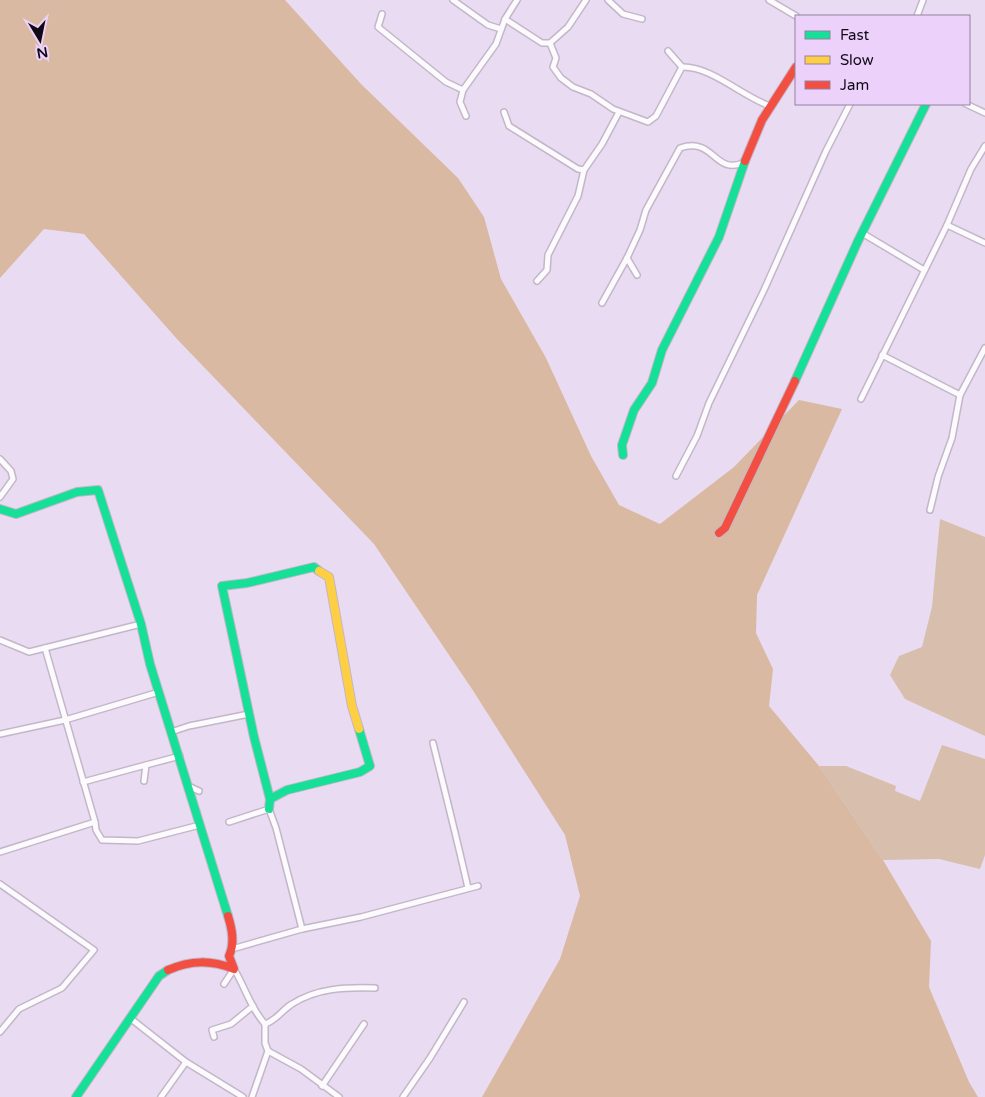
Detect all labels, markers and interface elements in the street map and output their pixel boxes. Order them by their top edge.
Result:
north arrow [15,15,65,65]
legend [795,15,970,105]
text: Fast [840,26,870,44]
text: N [35,43,49,62]
text: Slow [840,51,874,69]
text: Jam [840,76,869,94]

